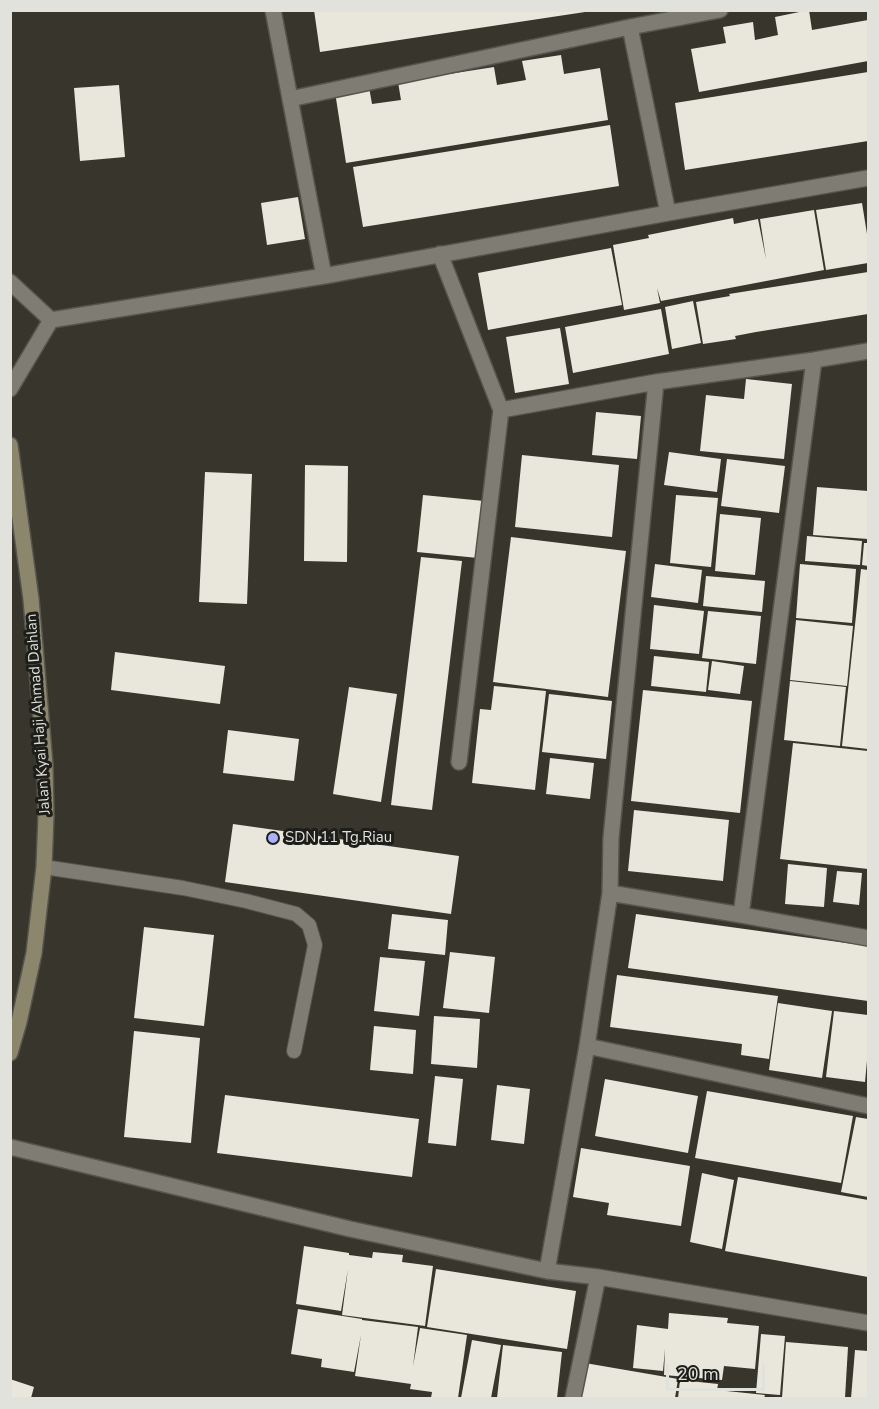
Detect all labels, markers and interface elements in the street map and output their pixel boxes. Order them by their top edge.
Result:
street label: Jalan Kyai Haji Ahmad Dahlan [23,613,55,815]
place label: SDN 11 Tg.Riau [285,829,392,847]
marker: SDN 11 Tg.Riau [266,831,280,845]
scale bar [669,1352,768,1390]
text: 20 m [677,1362,719,1386]

